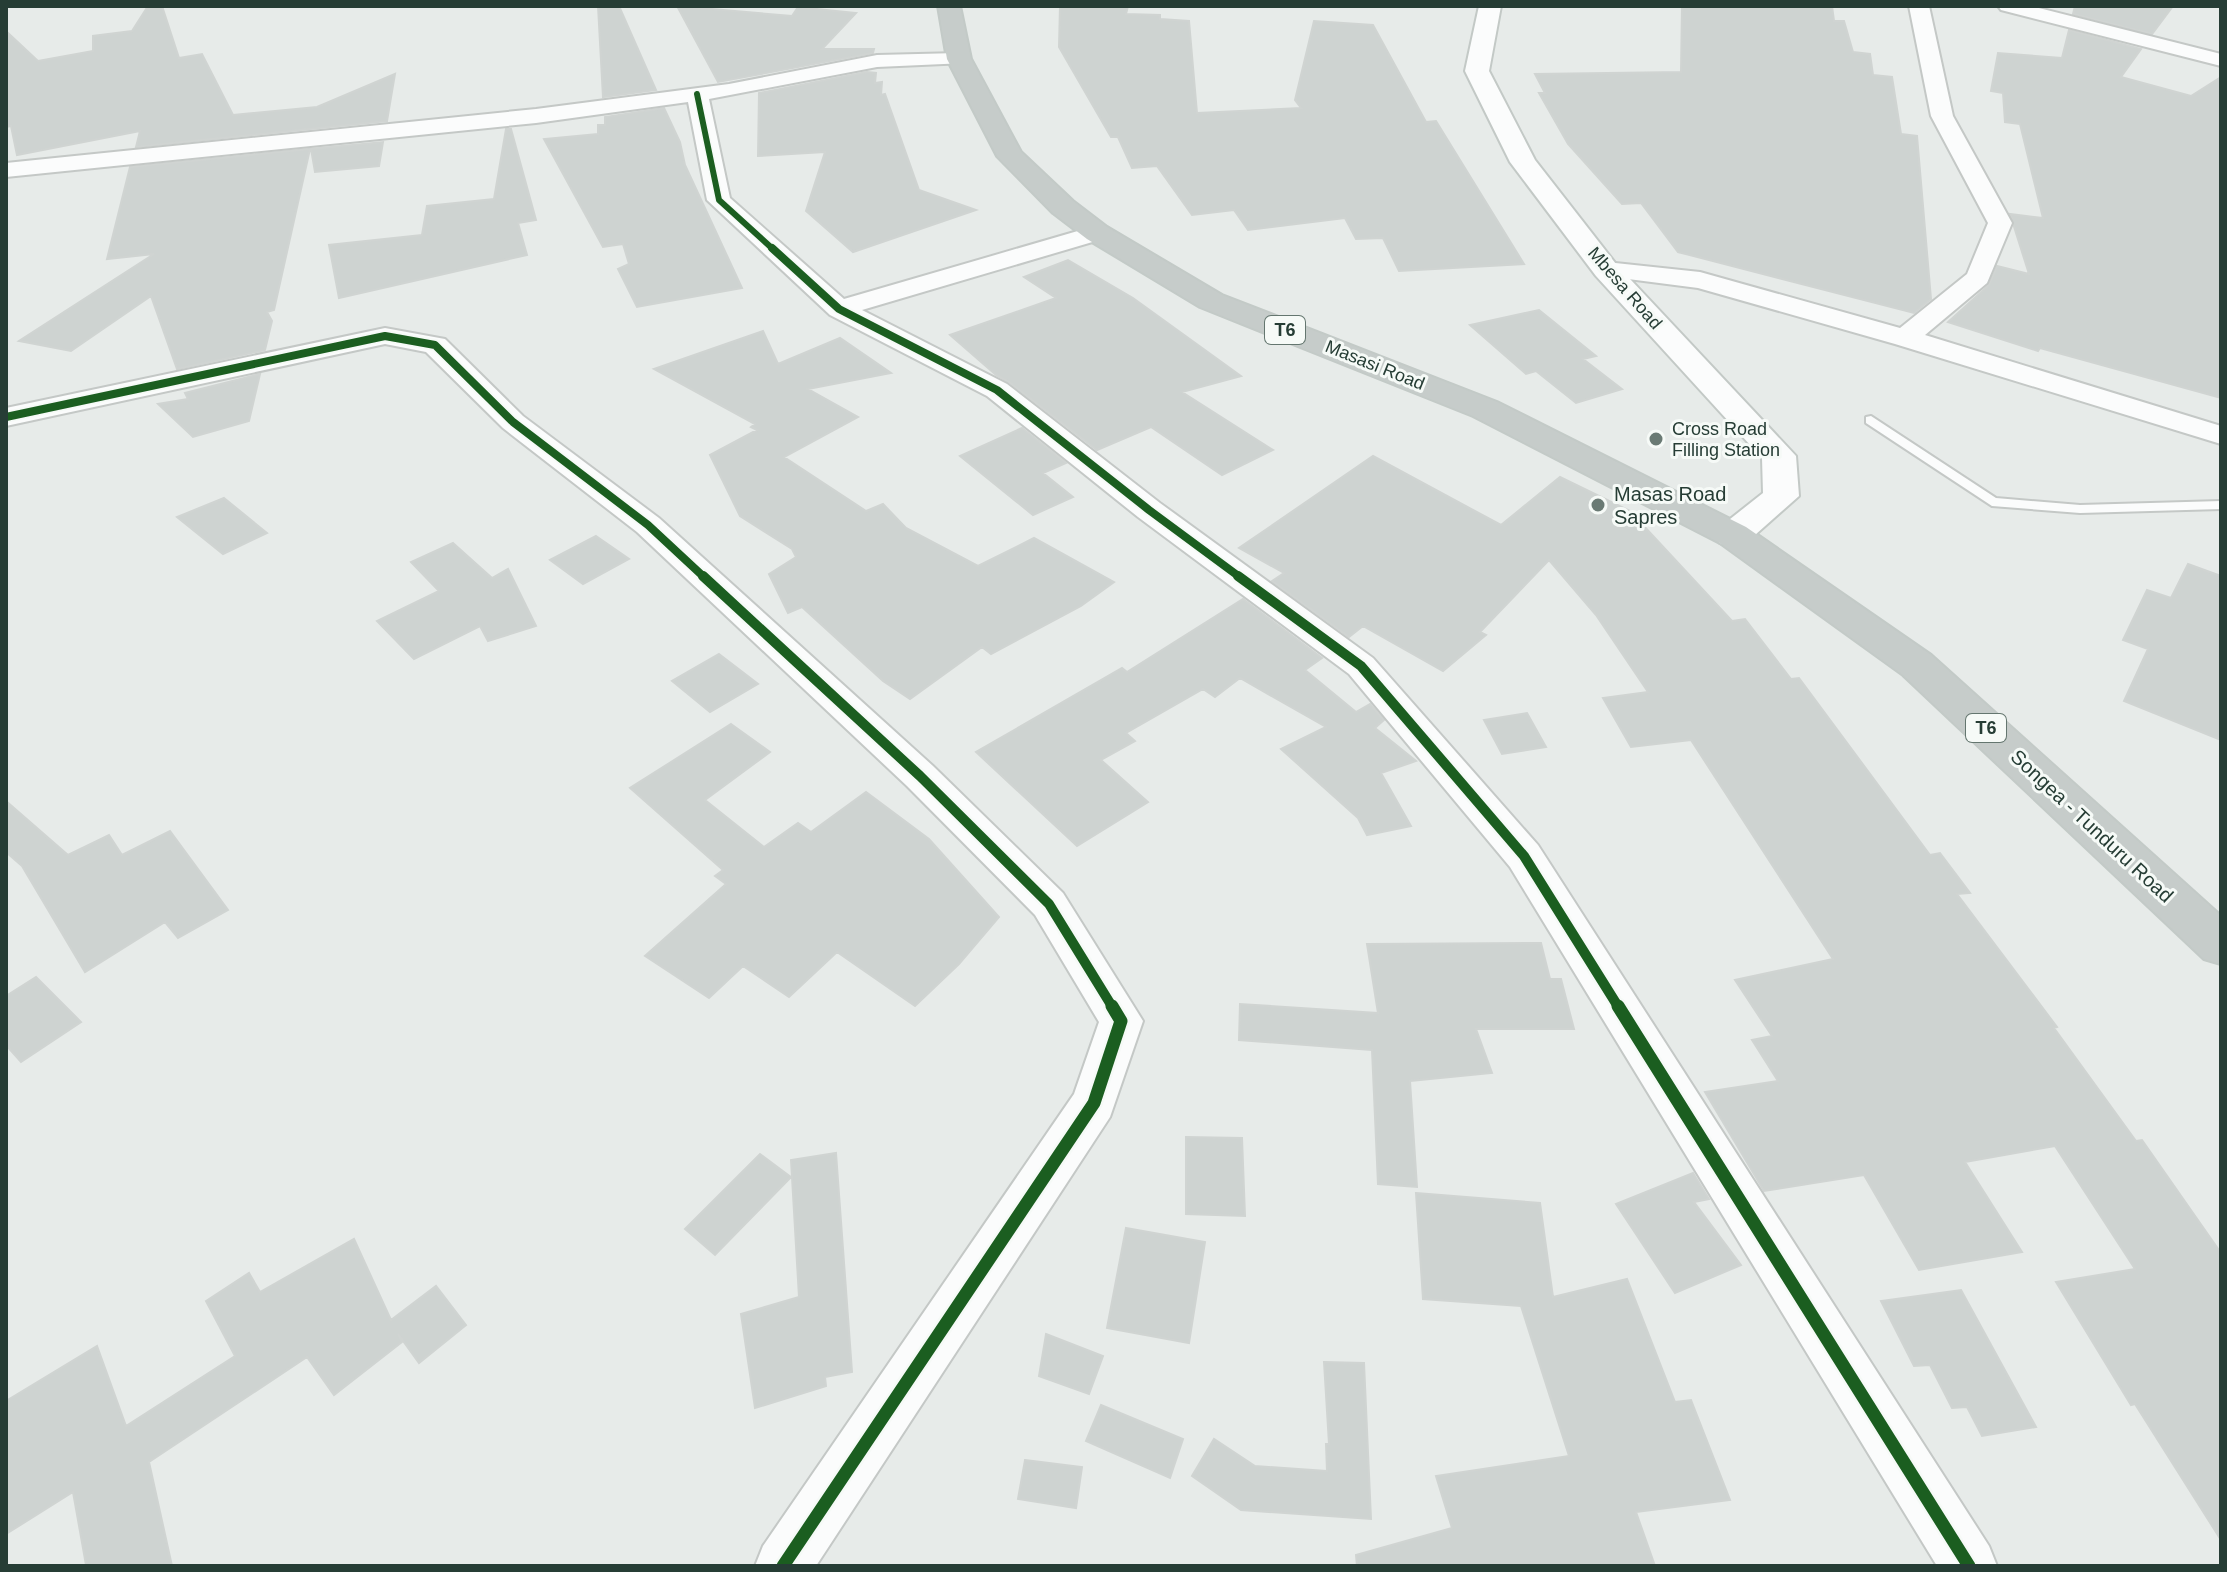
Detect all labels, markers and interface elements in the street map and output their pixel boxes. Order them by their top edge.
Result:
street label: Mbesa Road [1584,243,1666,333]
road number: T6 [1265,316,1305,344]
street label: Masasi Road [1323,336,1427,394]
place label: Cross Road Filling Station [1672,419,1780,460]
marker: Cross Road Filling Station [1647,430,1665,448]
place label: Masas Road Sapres [1614,483,1726,528]
marker: Masas Road Sapres [1589,496,1607,514]
road number: T6 [1966,714,2006,742]
street label: Songea - Tunduru Road [2006,745,2178,907]

